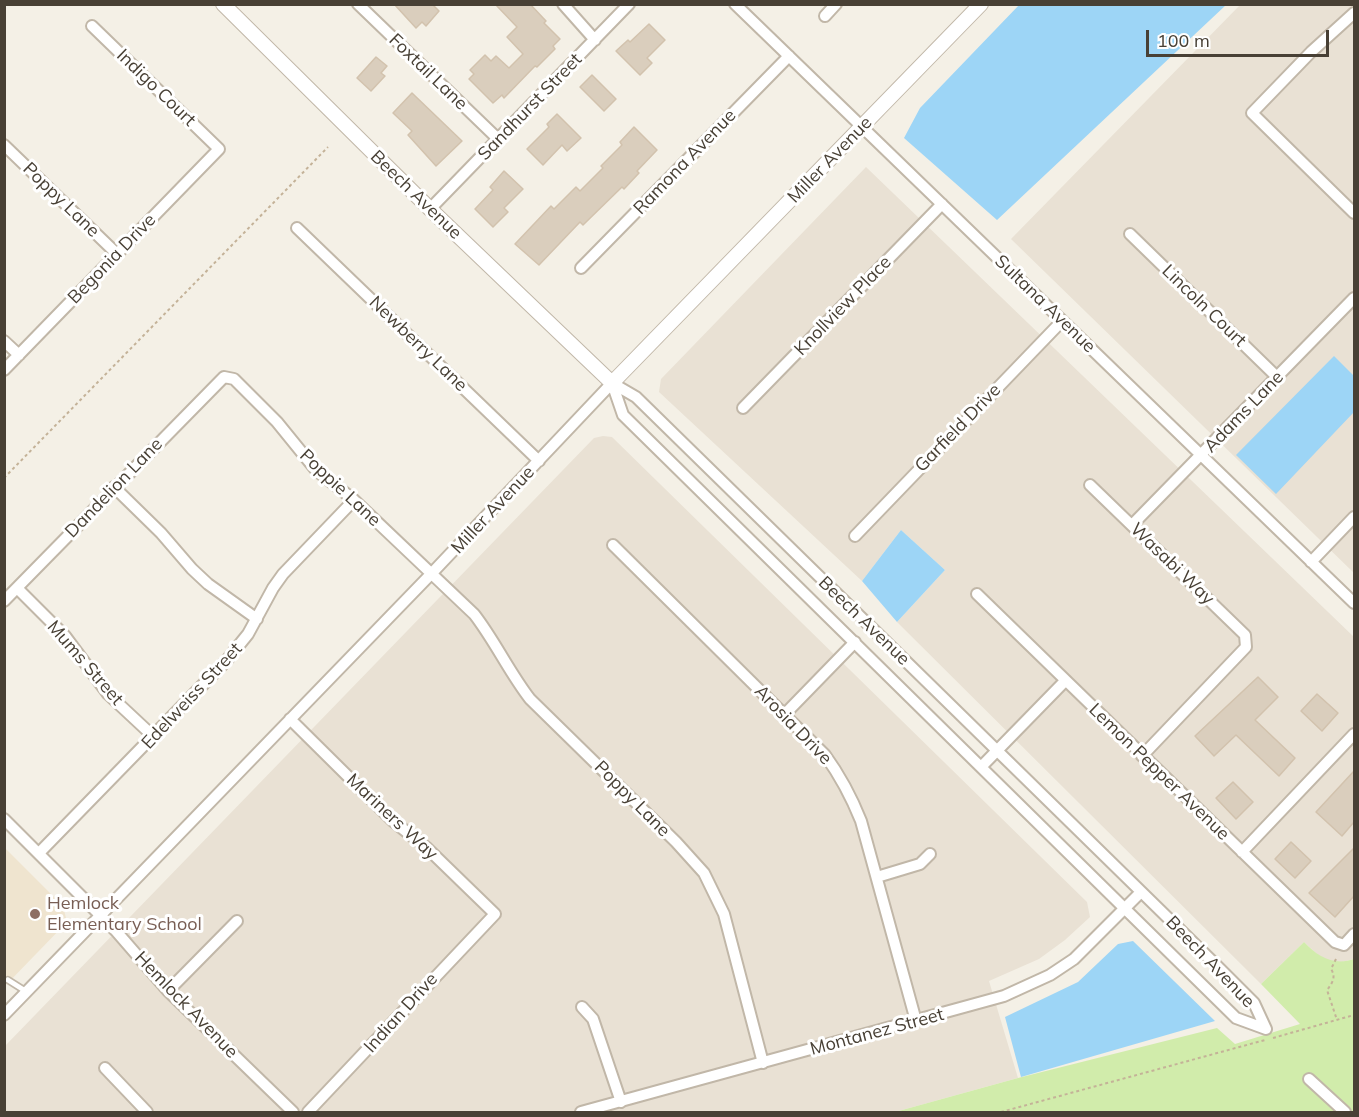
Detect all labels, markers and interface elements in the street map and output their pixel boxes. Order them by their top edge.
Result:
scale bar [1149,18,1332,56]
street label: Foxtail Lane [384,29,472,115]
text: 100 m [1157,29,1210,52]
street label: Indigo Court [112,45,200,131]
street label: Sandhurst Street [473,49,587,165]
street label: Ramona Avenue [629,105,741,219]
street label: Miller Avenue [783,112,877,208]
street label: Beech Avenue [366,146,466,244]
street label: Poppy Lane [18,158,104,242]
street label: Begonia Drive [64,209,160,309]
street label: Sultana Avenue [990,250,1100,358]
street label: Knollview Place [790,252,896,360]
street label: Lincoln Court [1157,260,1251,352]
street label: Newberry Lane [364,292,472,396]
street label: Adams Lane [1200,367,1288,457]
street label: Garfield Drive [911,379,1005,477]
street label: Dandelion Lane [61,434,167,542]
street label: Poppie Lane [295,445,385,531]
street label: Miller Avenue [447,462,539,558]
street label: Wasabi Way [1125,519,1219,609]
street label: Beech Avenue [814,572,914,670]
street label: Mums Street [42,616,128,710]
street label: Edelweiss Street [137,638,247,754]
street label: Arosia Drive [750,681,836,769]
street label: Lemon Pepper Avenue [1084,699,1234,845]
street label: Poppy Lane [590,757,674,841]
street label: Mariners Way [342,769,442,865]
place label: Hemlock Elementary School [47,893,202,936]
marker: Hemlock Elementary School [28,907,42,921]
street label: Beech Avenue [1161,912,1259,1012]
street label: Hemlock Avenue [130,947,242,1063]
street label: Indian Drive [360,969,442,1057]
street label: Montanez Street [808,1004,946,1060]

